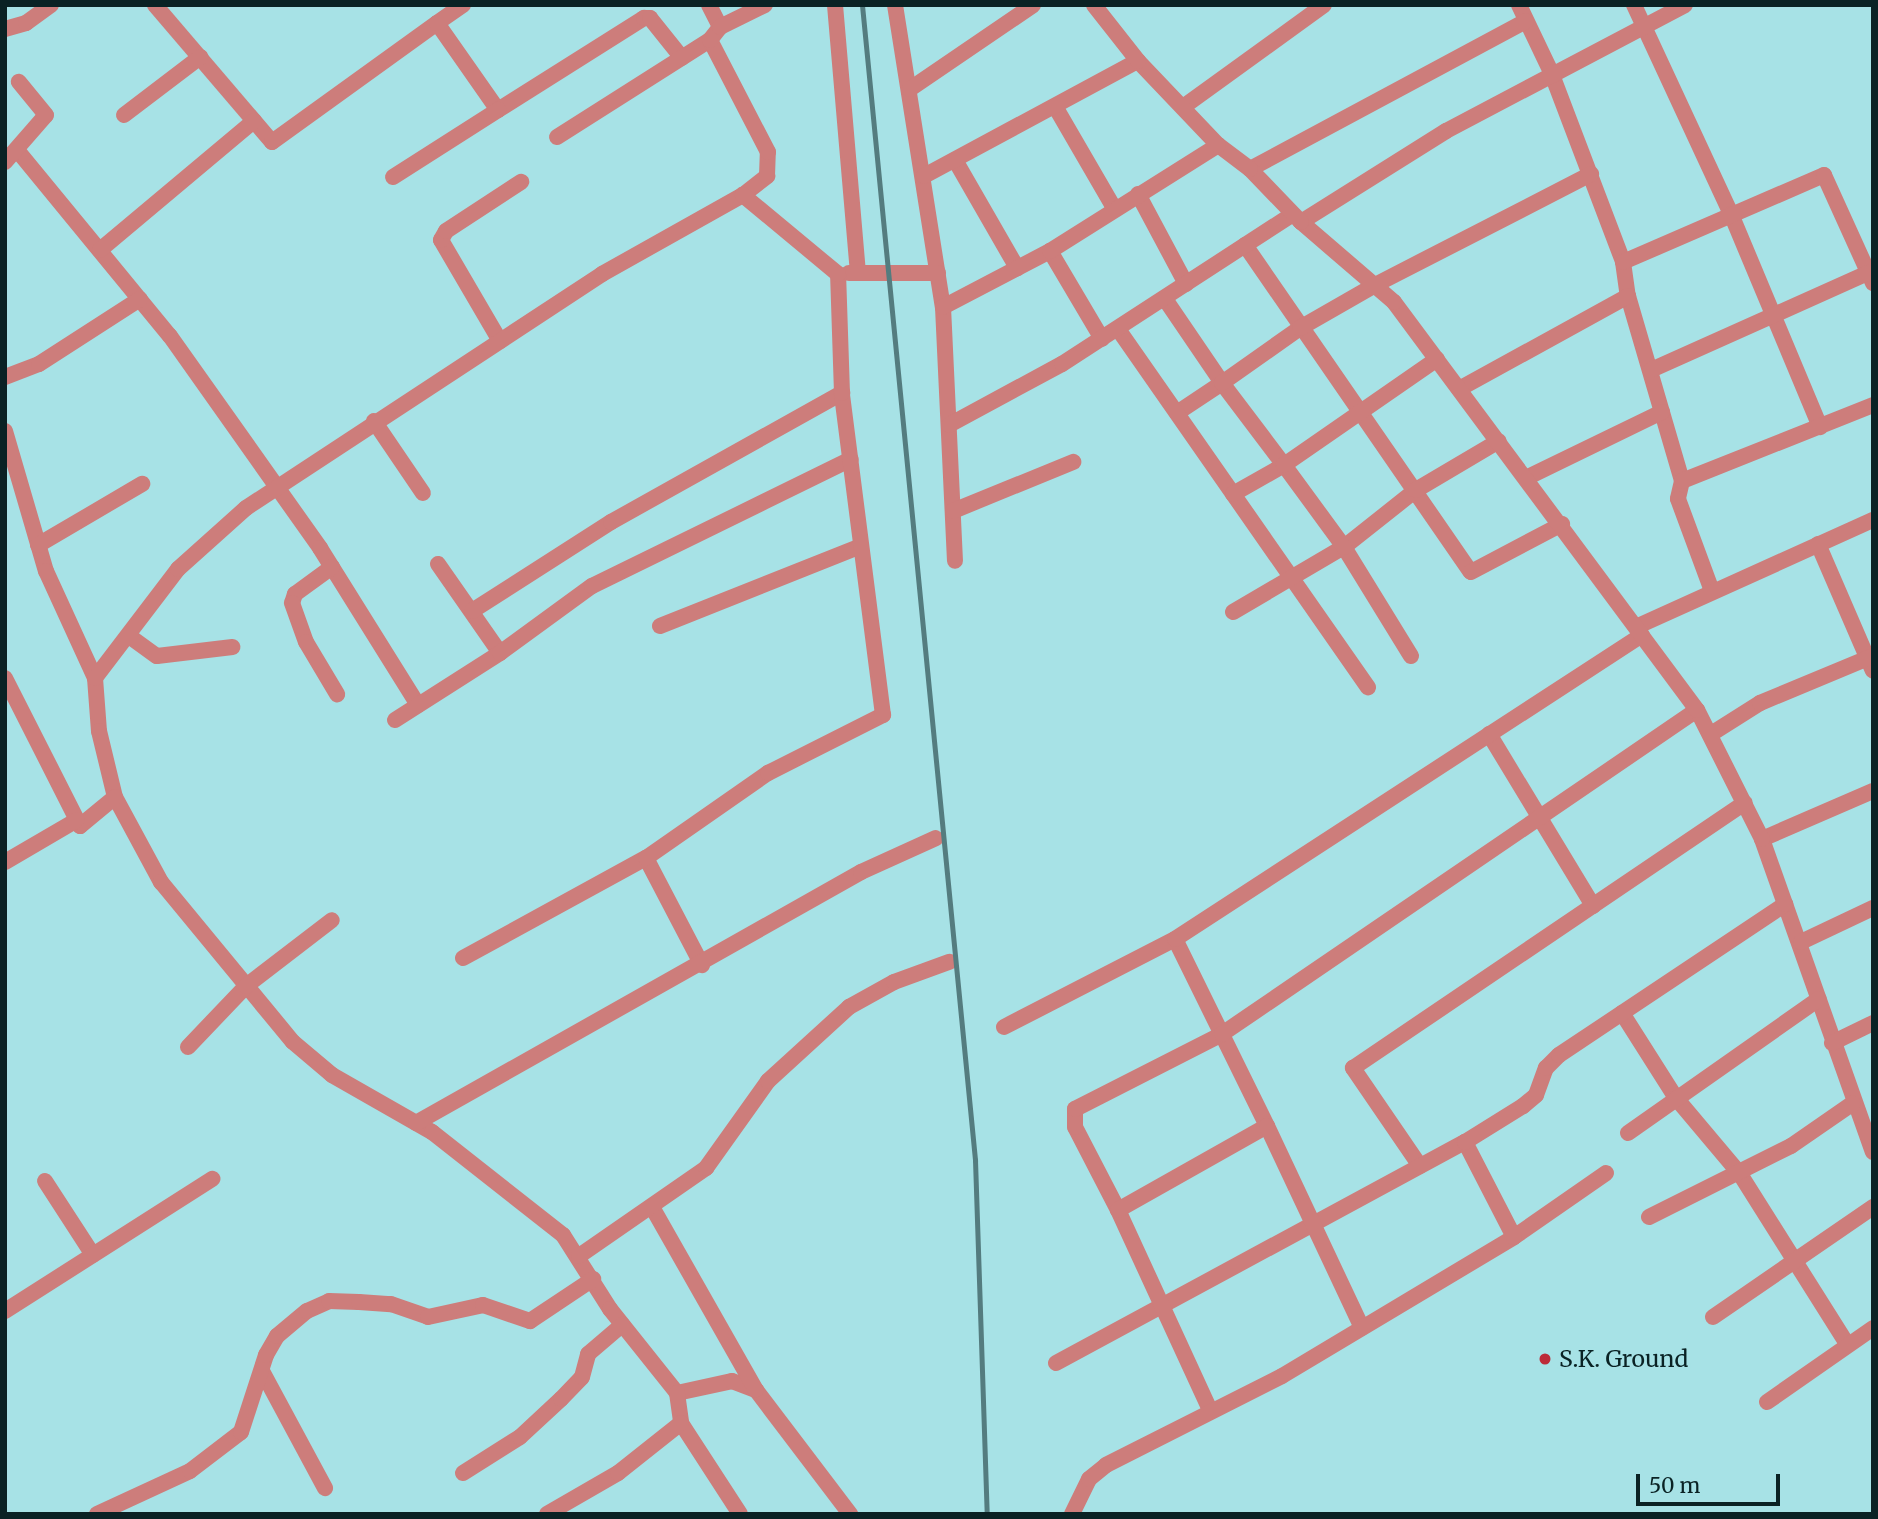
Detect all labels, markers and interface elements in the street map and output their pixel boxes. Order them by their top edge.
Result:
place label: S.K. Ground [1559,1345,1688,1373]
marker: S.K. Ground [1537,1351,1553,1367]
scale bar [1640,1460,1784,1504]
text: 50 m [1649,1472,1700,1499]

